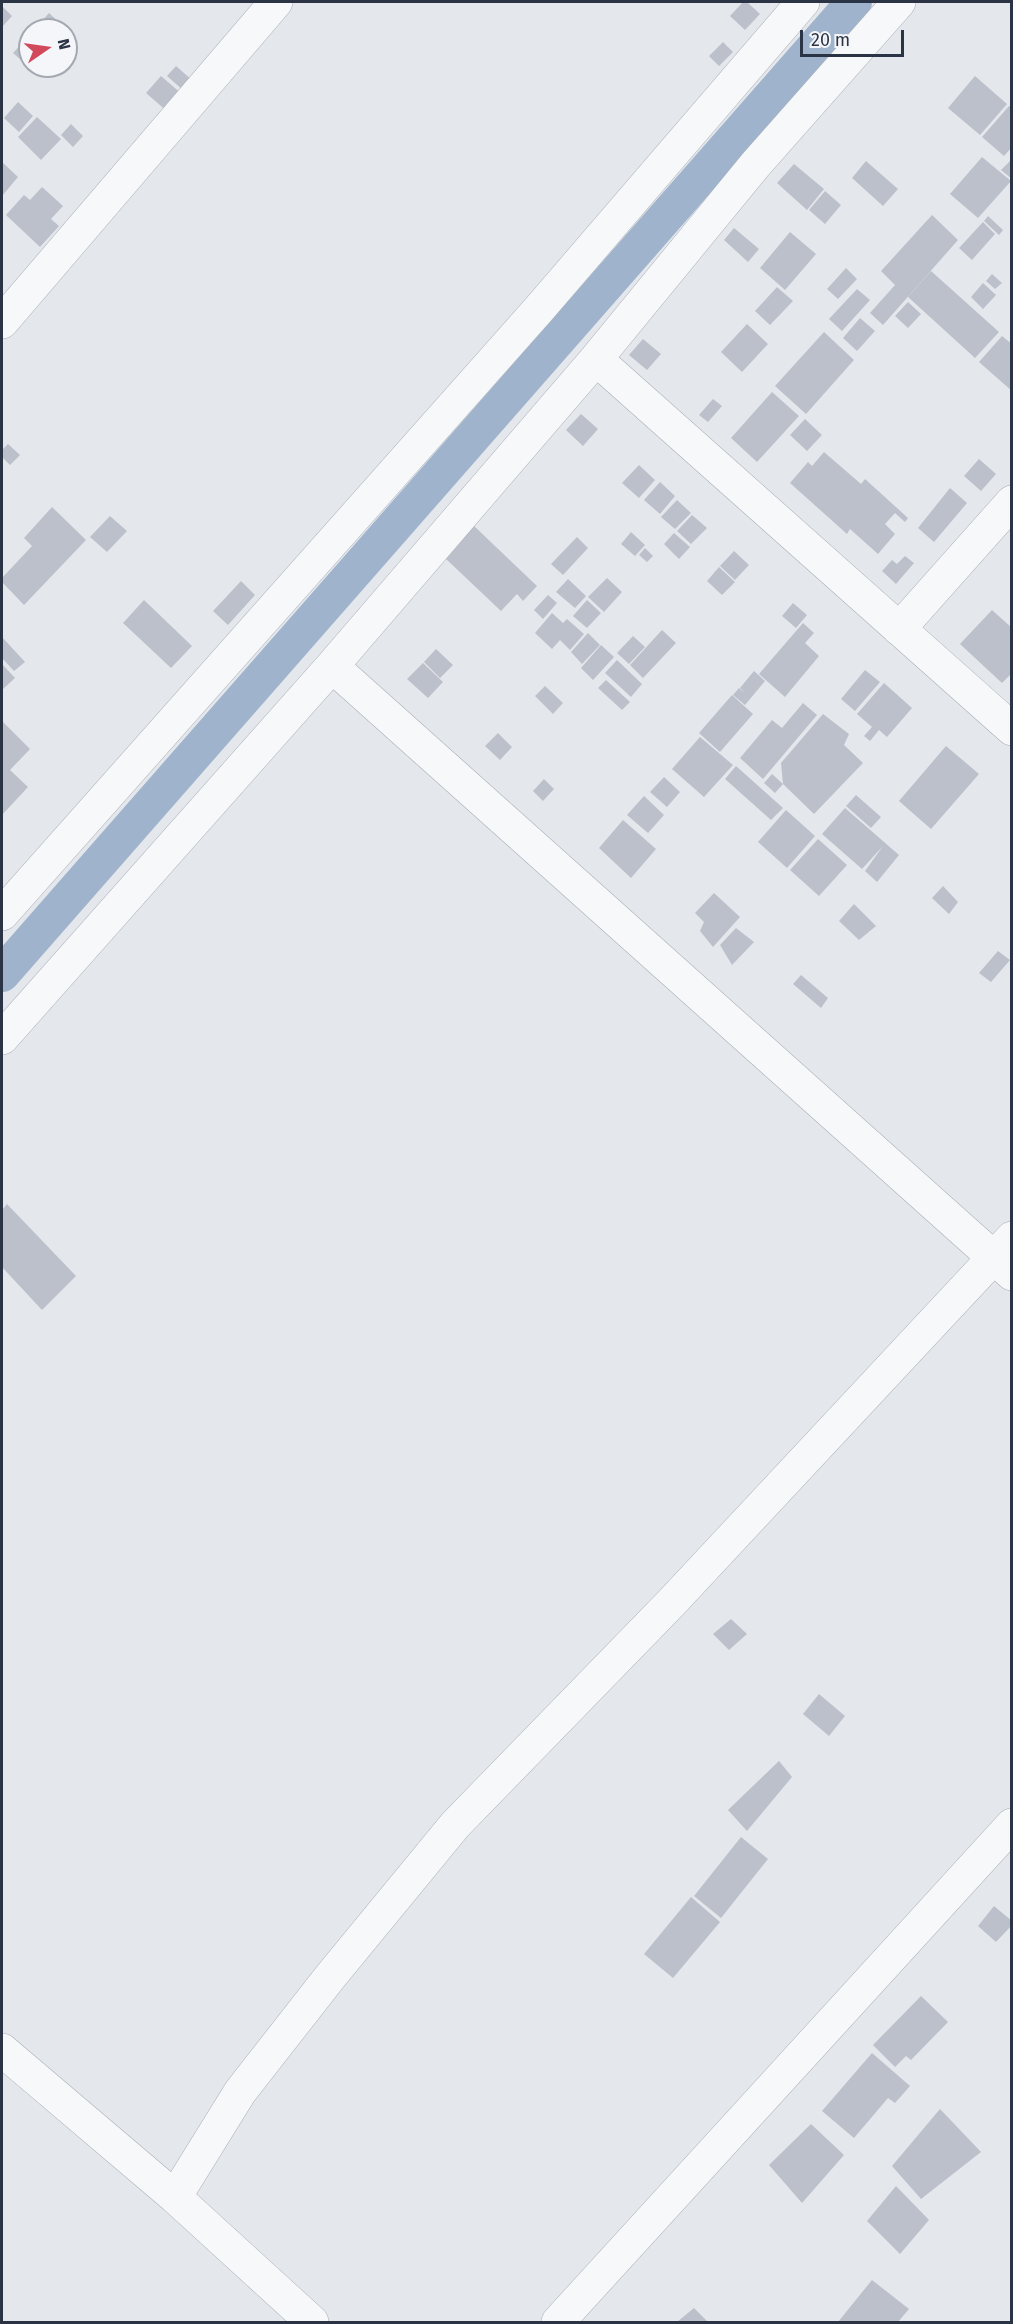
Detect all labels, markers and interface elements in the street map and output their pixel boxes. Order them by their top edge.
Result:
north arrow [18,18,78,78]
scale bar [803,18,906,56]
text: 20 m [811,29,850,51]
text: N [54,37,75,52]

